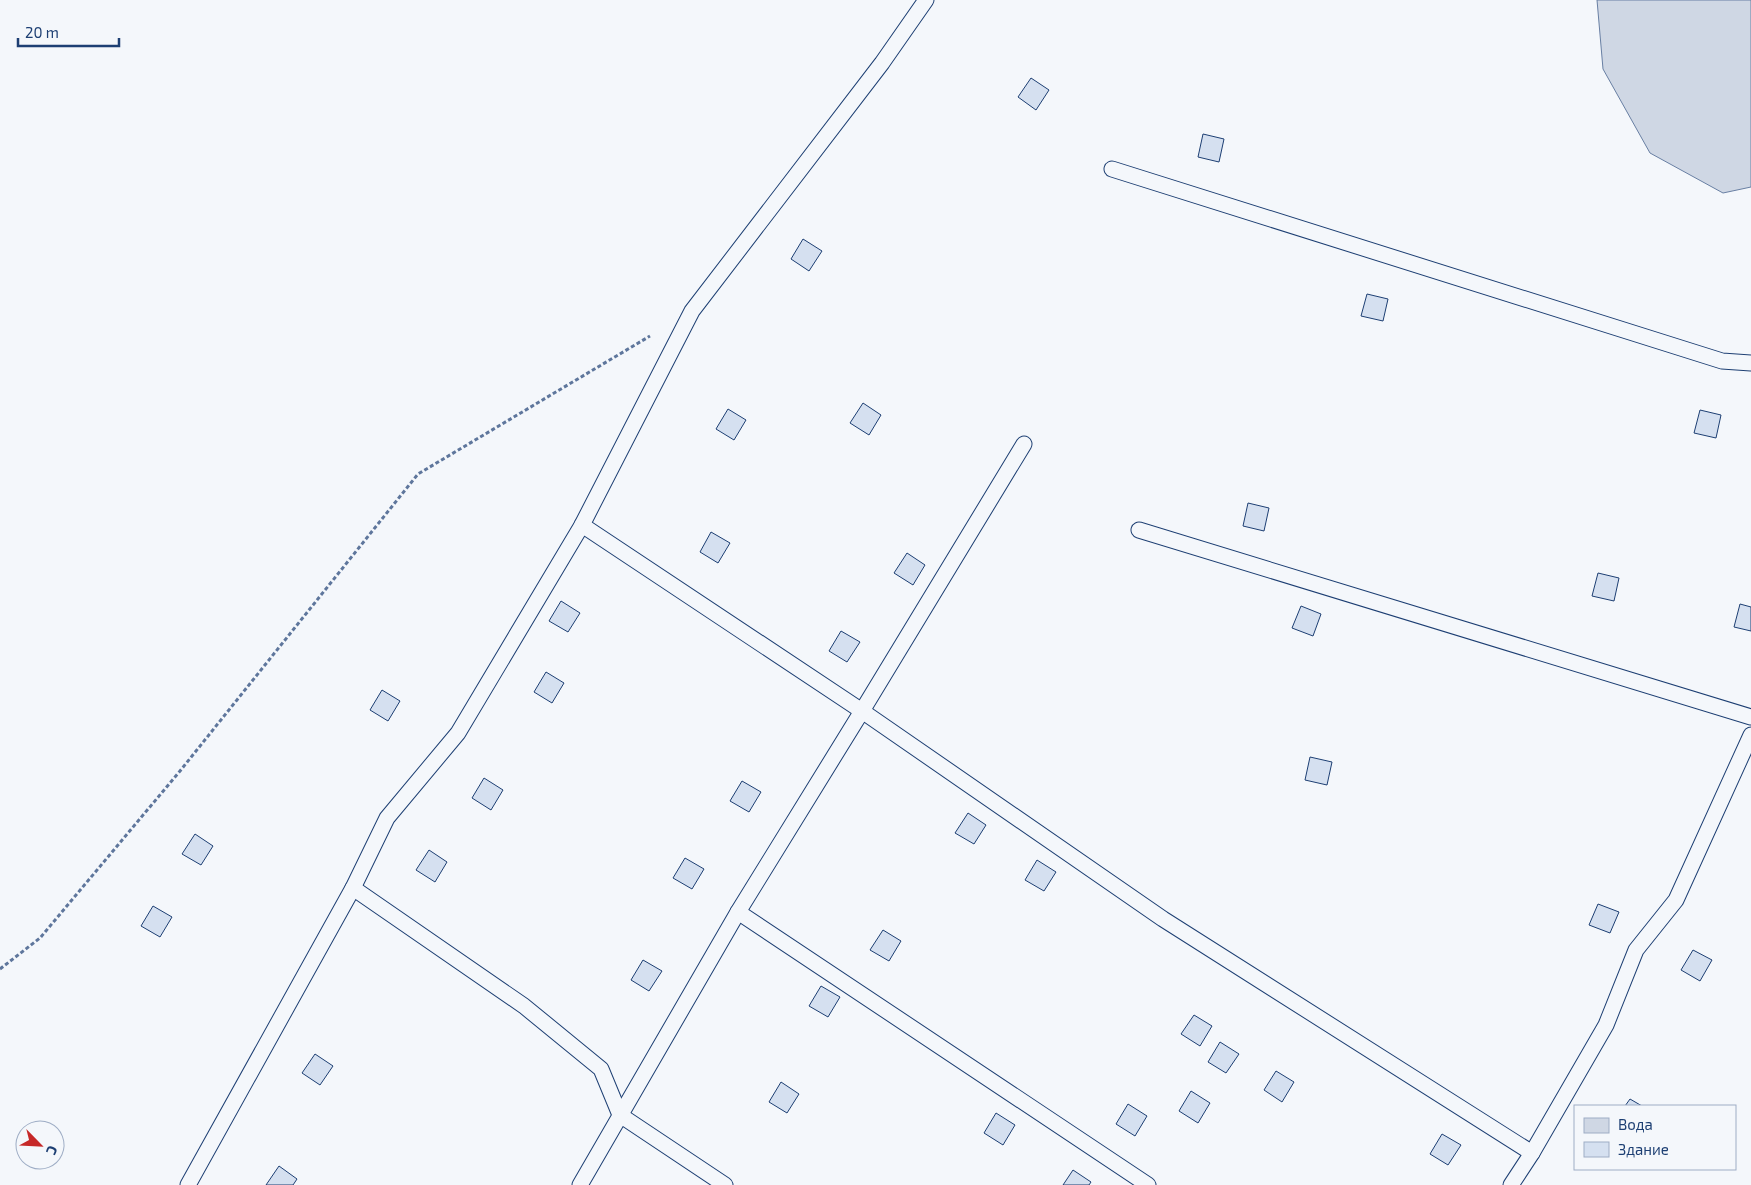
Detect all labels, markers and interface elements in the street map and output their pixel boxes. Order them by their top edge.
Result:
scale bar [18,15,119,47]
text: 20 m [25,23,59,41]
legend [1574,1105,1736,1170]
text: Вода [1618,1115,1653,1133]
north arrow [15,1120,65,1170]
text: Здание [1618,1140,1669,1158]
text: С [43,1143,62,1158]

